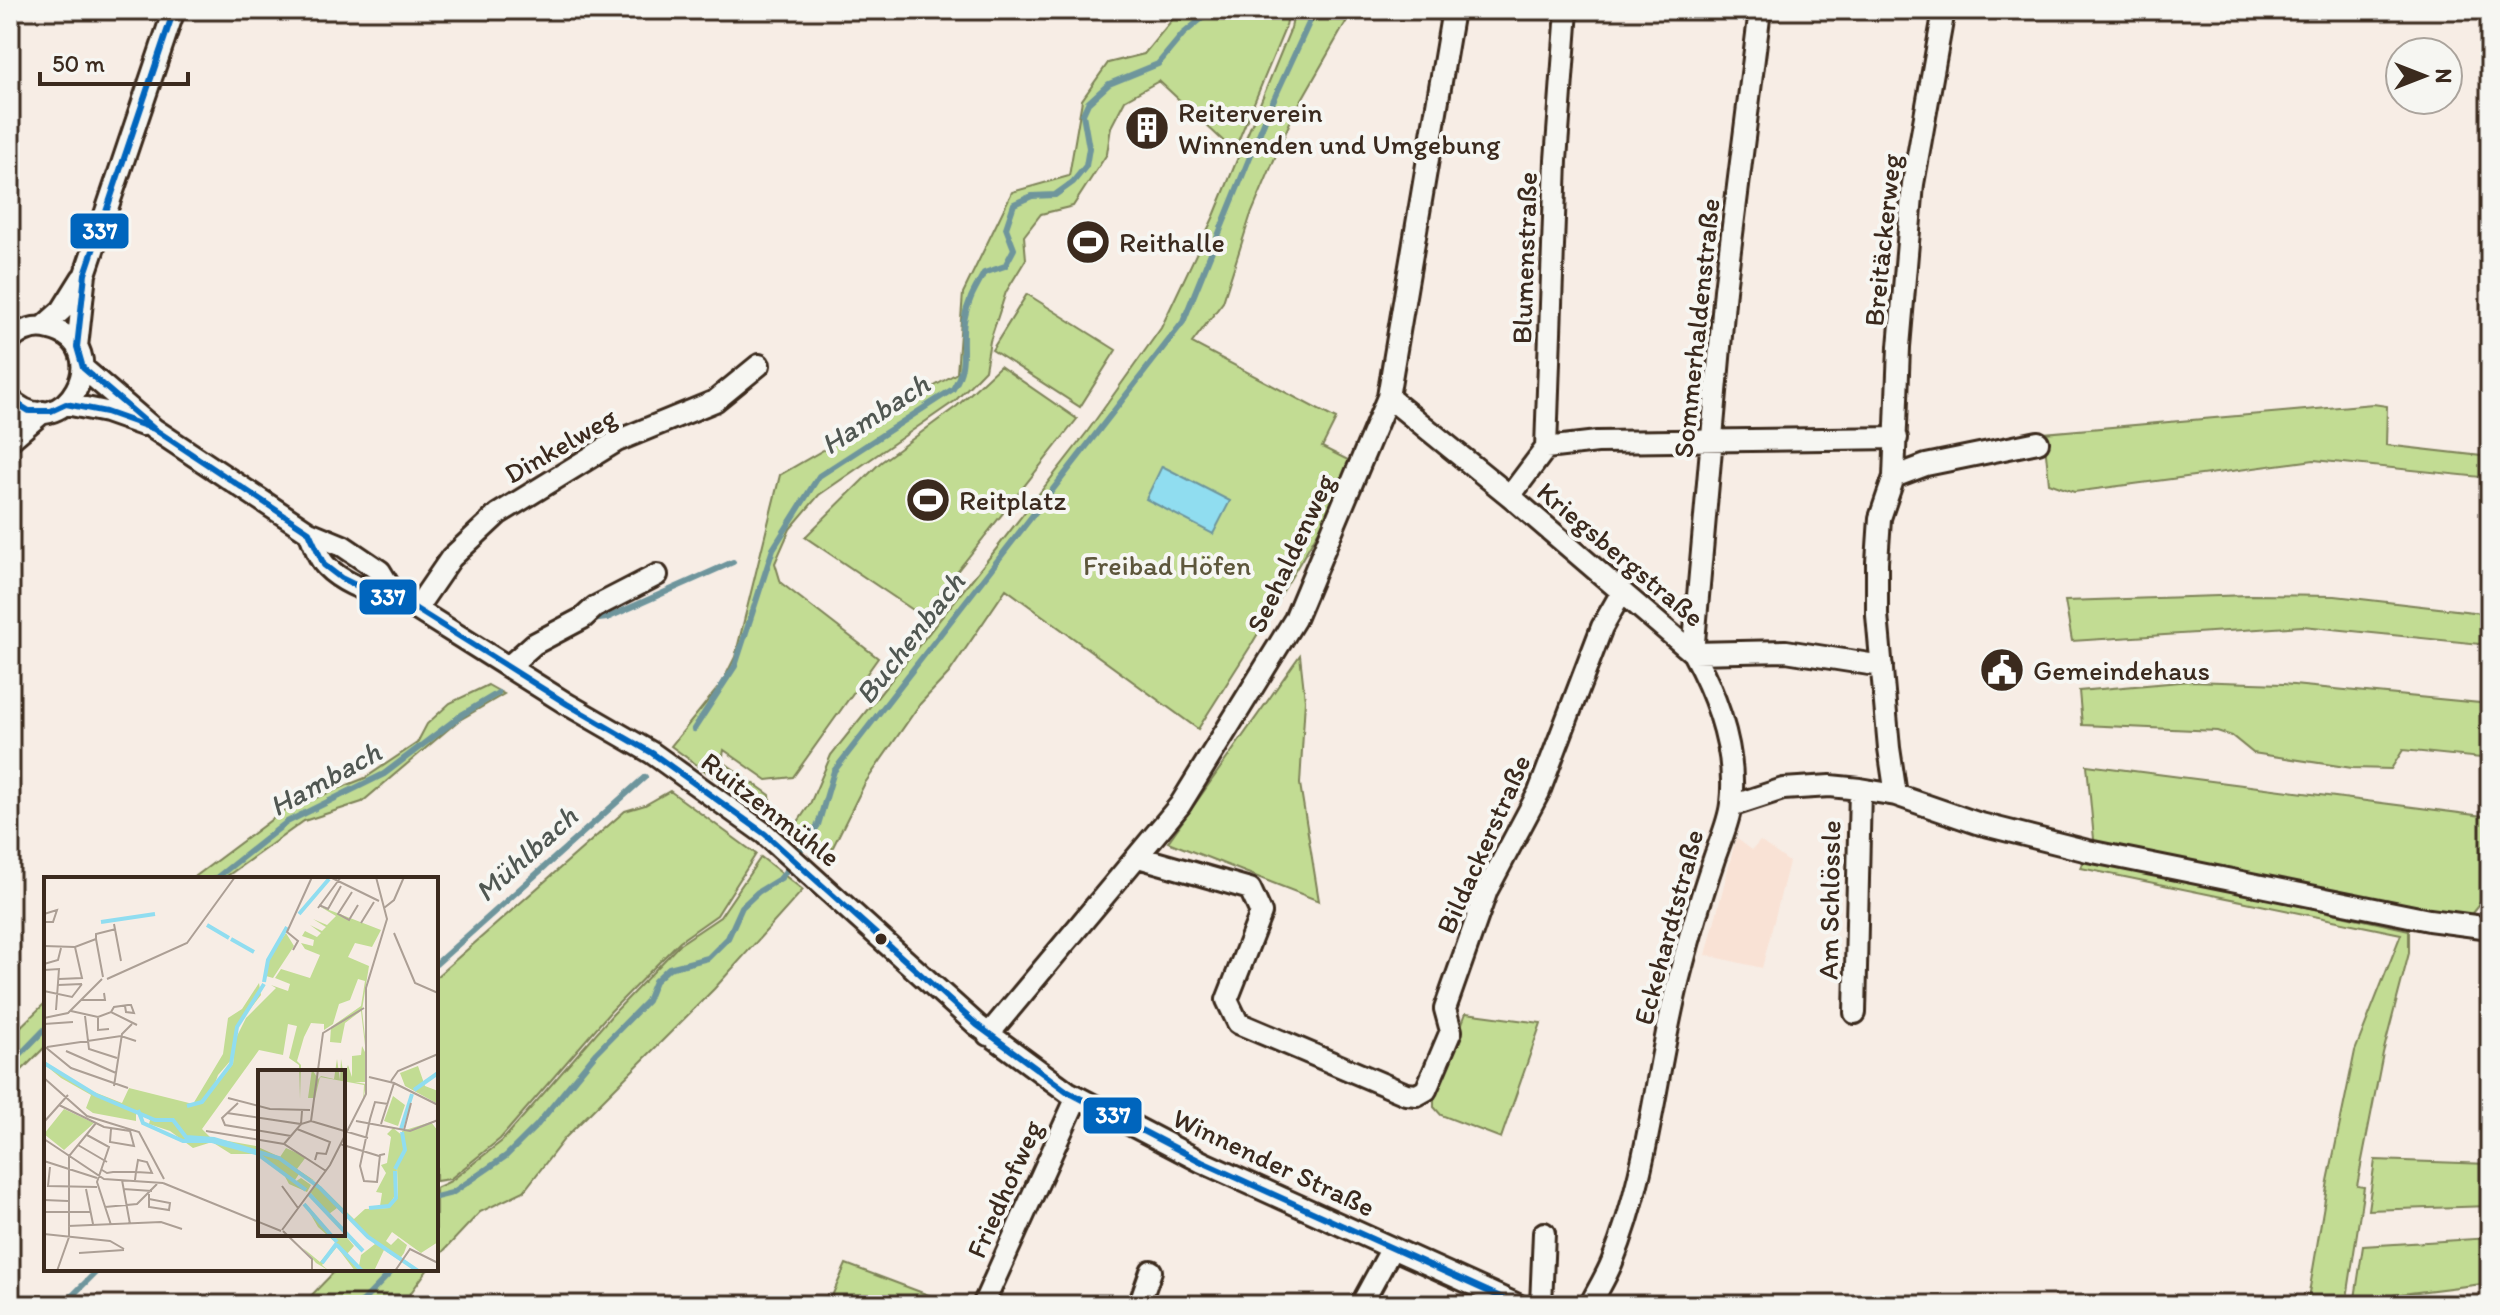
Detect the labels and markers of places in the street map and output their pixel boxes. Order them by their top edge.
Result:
place label: Reiterverein Winnenden und Umgebung [1178,95,1501,161]
building icon: Reiterverein Winnenden und Umgebung [1123,104,1171,152]
sports icon: Reithalle [1064,218,1112,266]
place label: Reithalle [1119,225,1225,259]
sports icon: Reitplatz [904,476,952,524]
place label: Reitplatz [959,483,1067,517]
public building icon: Gemeindehaus [1978,646,2026,694]
place label: Gemeindehaus [2033,653,2210,687]
unlabelled marker [873,931,889,947]

